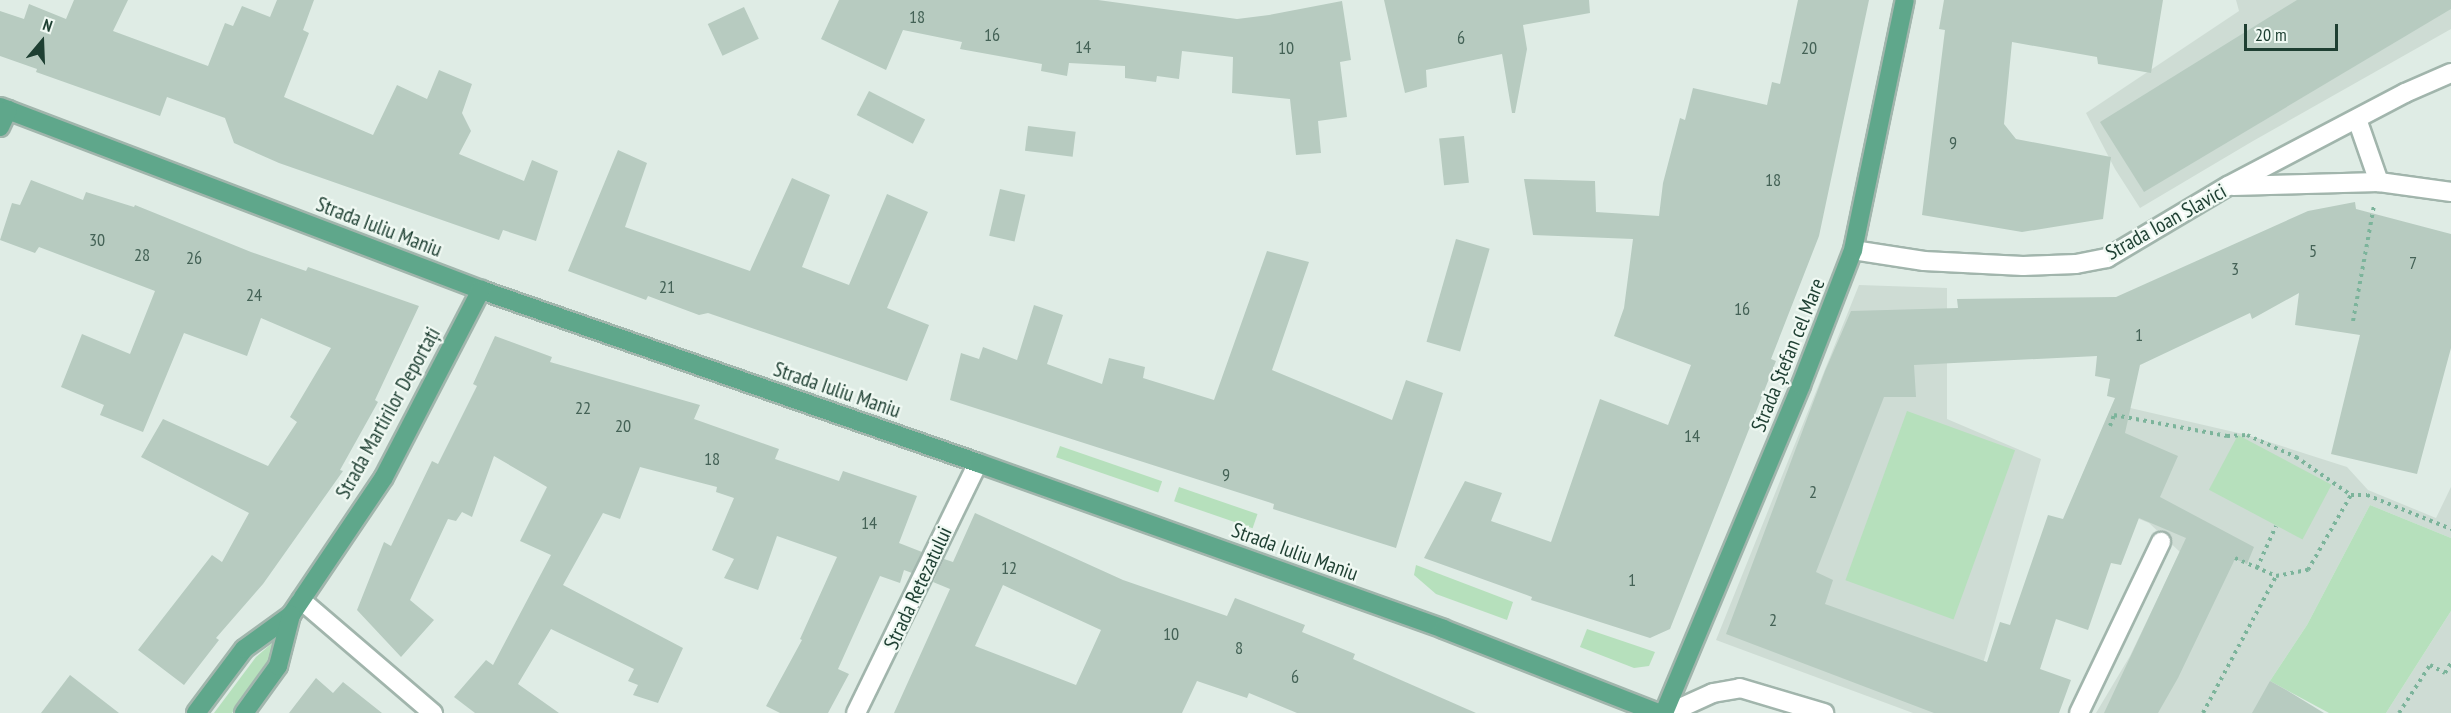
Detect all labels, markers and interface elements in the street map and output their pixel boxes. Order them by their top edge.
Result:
house number: 18 [909,6,925,28]
north arrow [12,12,72,72]
scale bar [2247,12,2342,50]
text: N [41,14,55,36]
text: 20 m [2255,23,2287,46]
house number: 16 [984,24,1000,46]
house number: 6 [1457,27,1465,49]
house number: 14 [1075,36,1091,58]
house number: 10 [1278,37,1294,59]
house number: 20 [1801,37,1817,59]
house number: 9 [1949,132,1957,154]
house number: 18 [1765,169,1781,191]
street label: Strada Ioan Slavici [2101,179,2231,265]
street label: Strada Iuliu Maniu [313,191,445,263]
house number: 30 [89,229,105,251]
house number: 5 [2309,240,2317,262]
house number: 28 [134,244,150,266]
house number: 26 [186,247,202,269]
house number: 7 [2409,252,2417,274]
house number: 3 [2231,258,2239,280]
street label: Strada Ștefan cel Mare [1746,275,1830,435]
house number: 21 [659,276,675,298]
house number: 24 [246,284,262,306]
house number: 16 [1734,298,1750,320]
street label: Strada Martirilor Deportați [330,323,446,503]
house number: 1 [2135,324,2143,346]
street label: Strada Iuliu Maniu [770,357,904,423]
house number: 22 [575,397,591,419]
house number: 20 [615,415,631,437]
house number: 14 [1684,425,1700,447]
house number: 18 [704,448,720,470]
house number: 9 [1222,464,1230,486]
house number: 2 [1809,481,1817,503]
house number: 14 [861,512,877,534]
street label: Strada Iuliu Maniu [1228,517,1362,587]
street label: Strada Retezatului [879,523,957,653]
house number: 12 [1001,557,1017,579]
house number: 1 [1628,569,1636,591]
house number: 2 [1769,609,1777,631]
house number: 10 [1163,623,1179,645]
house number: 8 [1235,637,1243,659]
house number: 6 [1291,666,1299,688]

